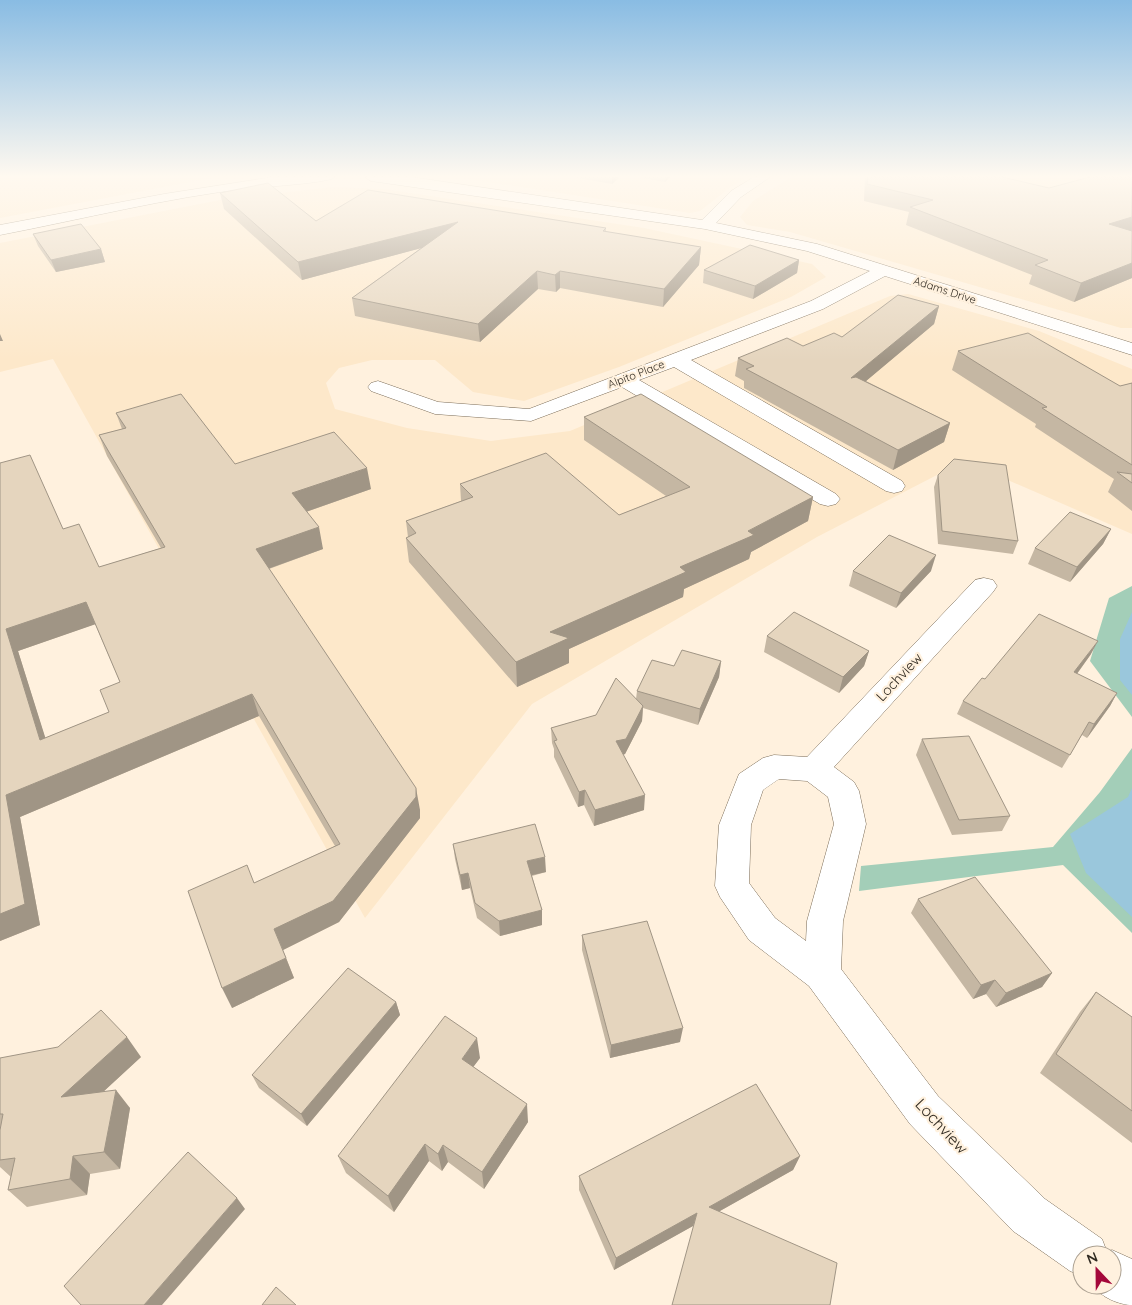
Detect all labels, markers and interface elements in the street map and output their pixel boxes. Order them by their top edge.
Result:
street label: Adams Drive [912,273,978,307]
street label: Alpito Place [606,357,666,391]
street label: Lochview [872,649,926,705]
street label: Lochview [911,1094,973,1158]
north arrow [1072,1245,1122,1295]
text: N [1084,1248,1100,1268]

